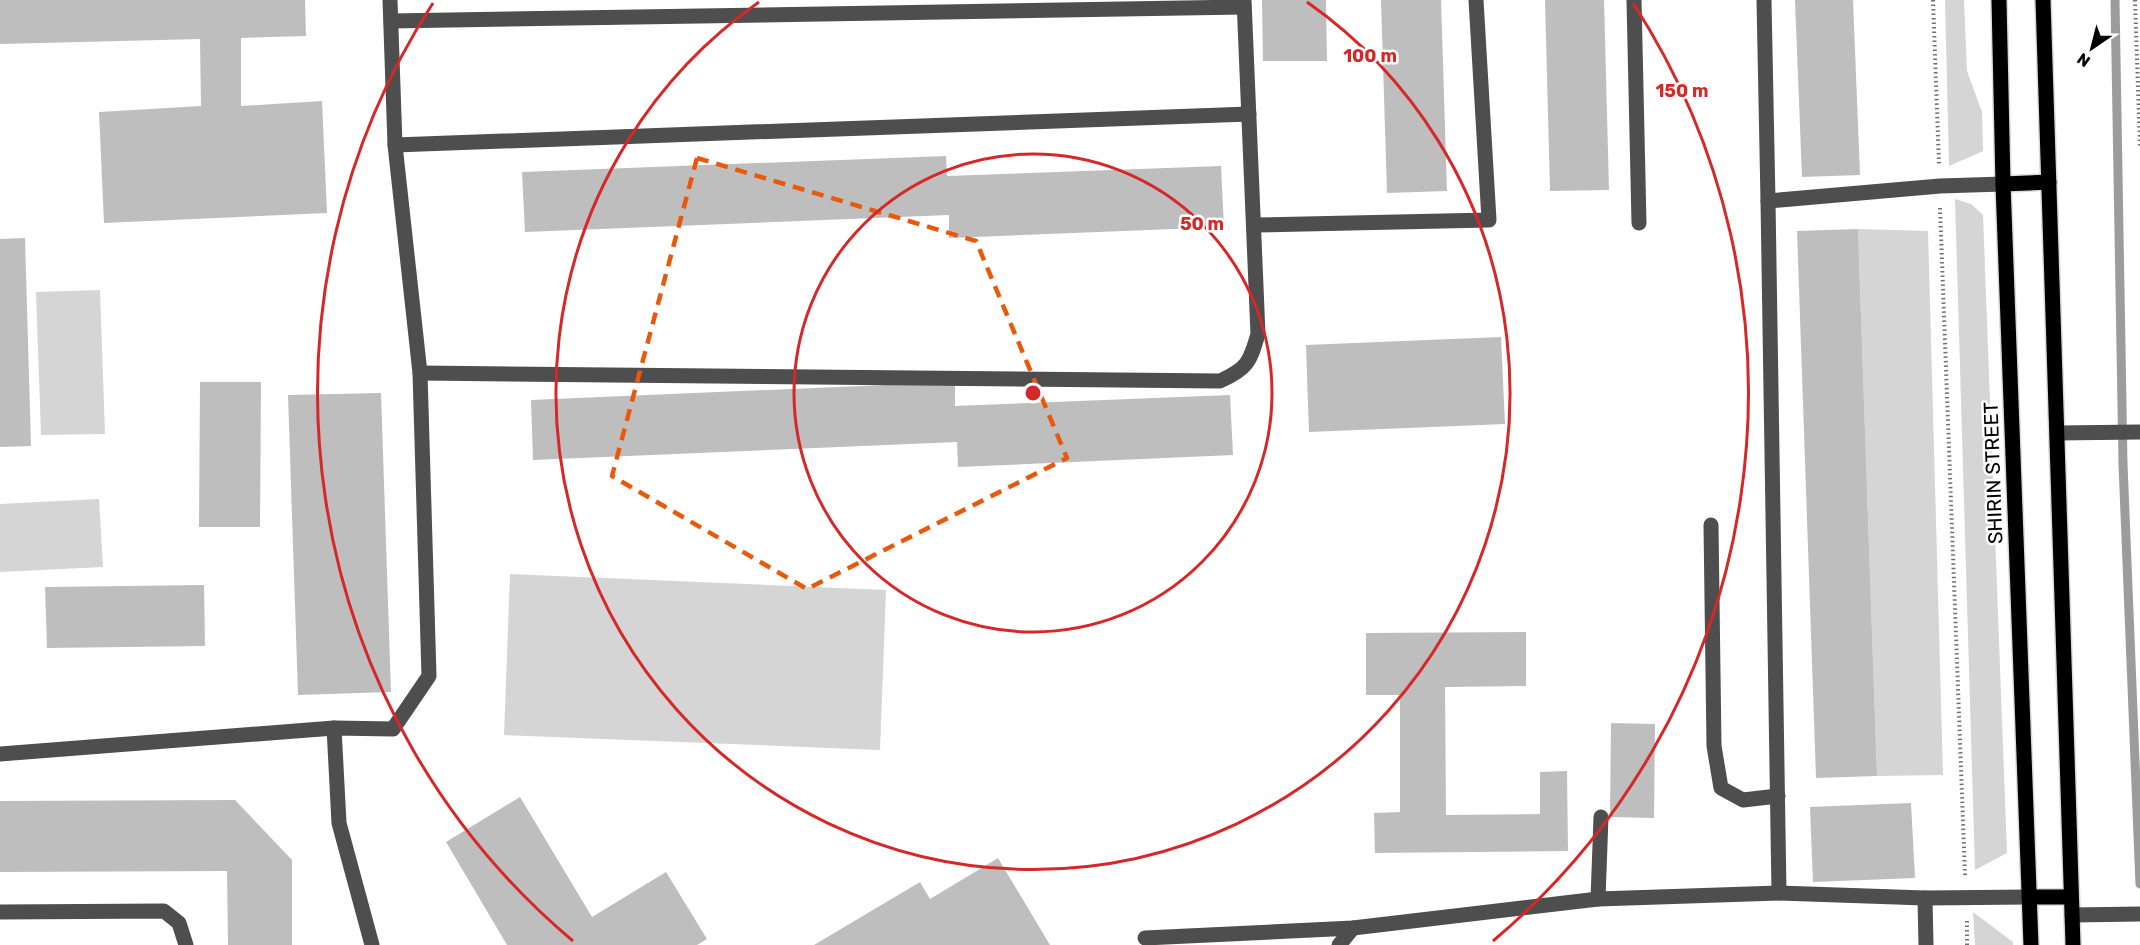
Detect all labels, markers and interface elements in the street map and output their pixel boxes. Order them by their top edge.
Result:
north arrow [2062,18,2122,78]
text: 100 m [1343,45,1397,67]
text: N [2074,49,2094,71]
text: 150 m [1655,80,1709,102]
text: 50 m [1180,213,1224,235]
centre of rings [1023,383,1043,403]
street label: SHIRIN STREET [1979,401,2007,545]

